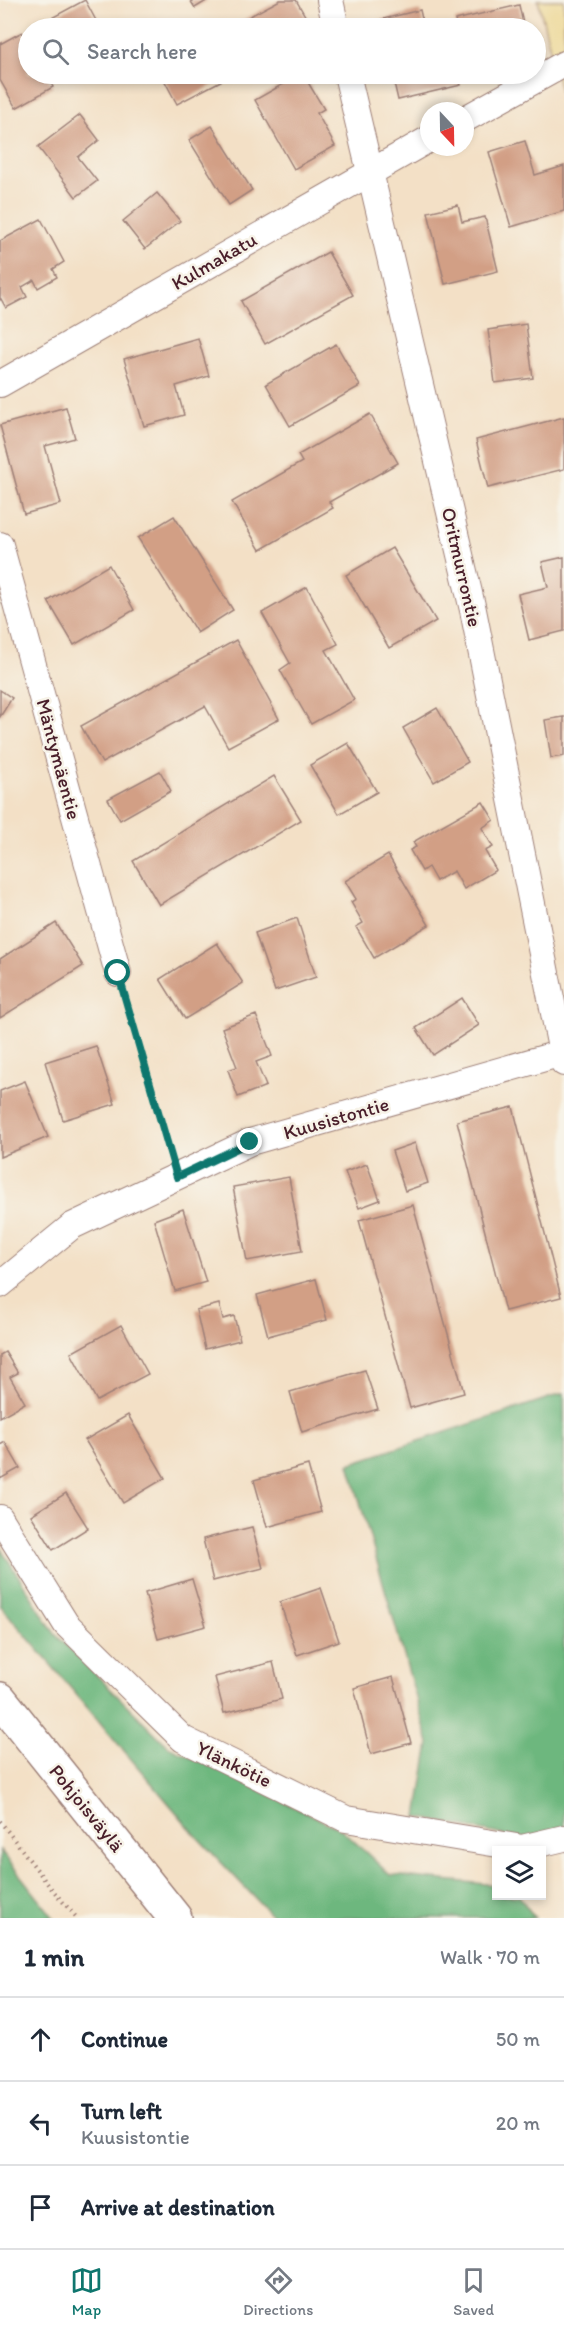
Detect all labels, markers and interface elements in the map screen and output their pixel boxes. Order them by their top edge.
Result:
search box [18,18,546,84]
icon: search [39,35,72,68]
text: Search here [87,38,197,65]
north arrow [420,102,474,156]
street label: Kulmakatu [167,227,261,295]
street label: Oritmurrontie [437,505,487,629]
street label: Mäntymäentie [31,696,87,822]
route start [104,959,130,985]
street label: Kuusistontie [280,1091,392,1145]
route end [236,1128,262,1154]
street label: Ylänkötie [192,1736,276,1792]
street label: Pohjoisväylä [44,1759,130,1857]
map controls [492,1846,546,1900]
button: layers [492,1846,546,1900]
text: 1 min [24,1941,84,1973]
text: Walk · 70 m [440,1945,540,1969]
icon: ahead [24,2023,57,2056]
text: Continue [81,2026,168,2053]
text: 50 m [496,2027,540,2051]
text: Turn left [81,2098,162,2125]
icon: left [24,2107,57,2140]
text: 20 m [496,2111,540,2135]
text: Kuusistontie [81,2125,190,2149]
icon: arrive [24,2191,57,2224]
text: Arrive at destination [81,2194,275,2221]
tab: Map [70,2264,103,2319]
tab: Directions [243,2264,313,2319]
tab: Saved [453,2264,494,2319]

